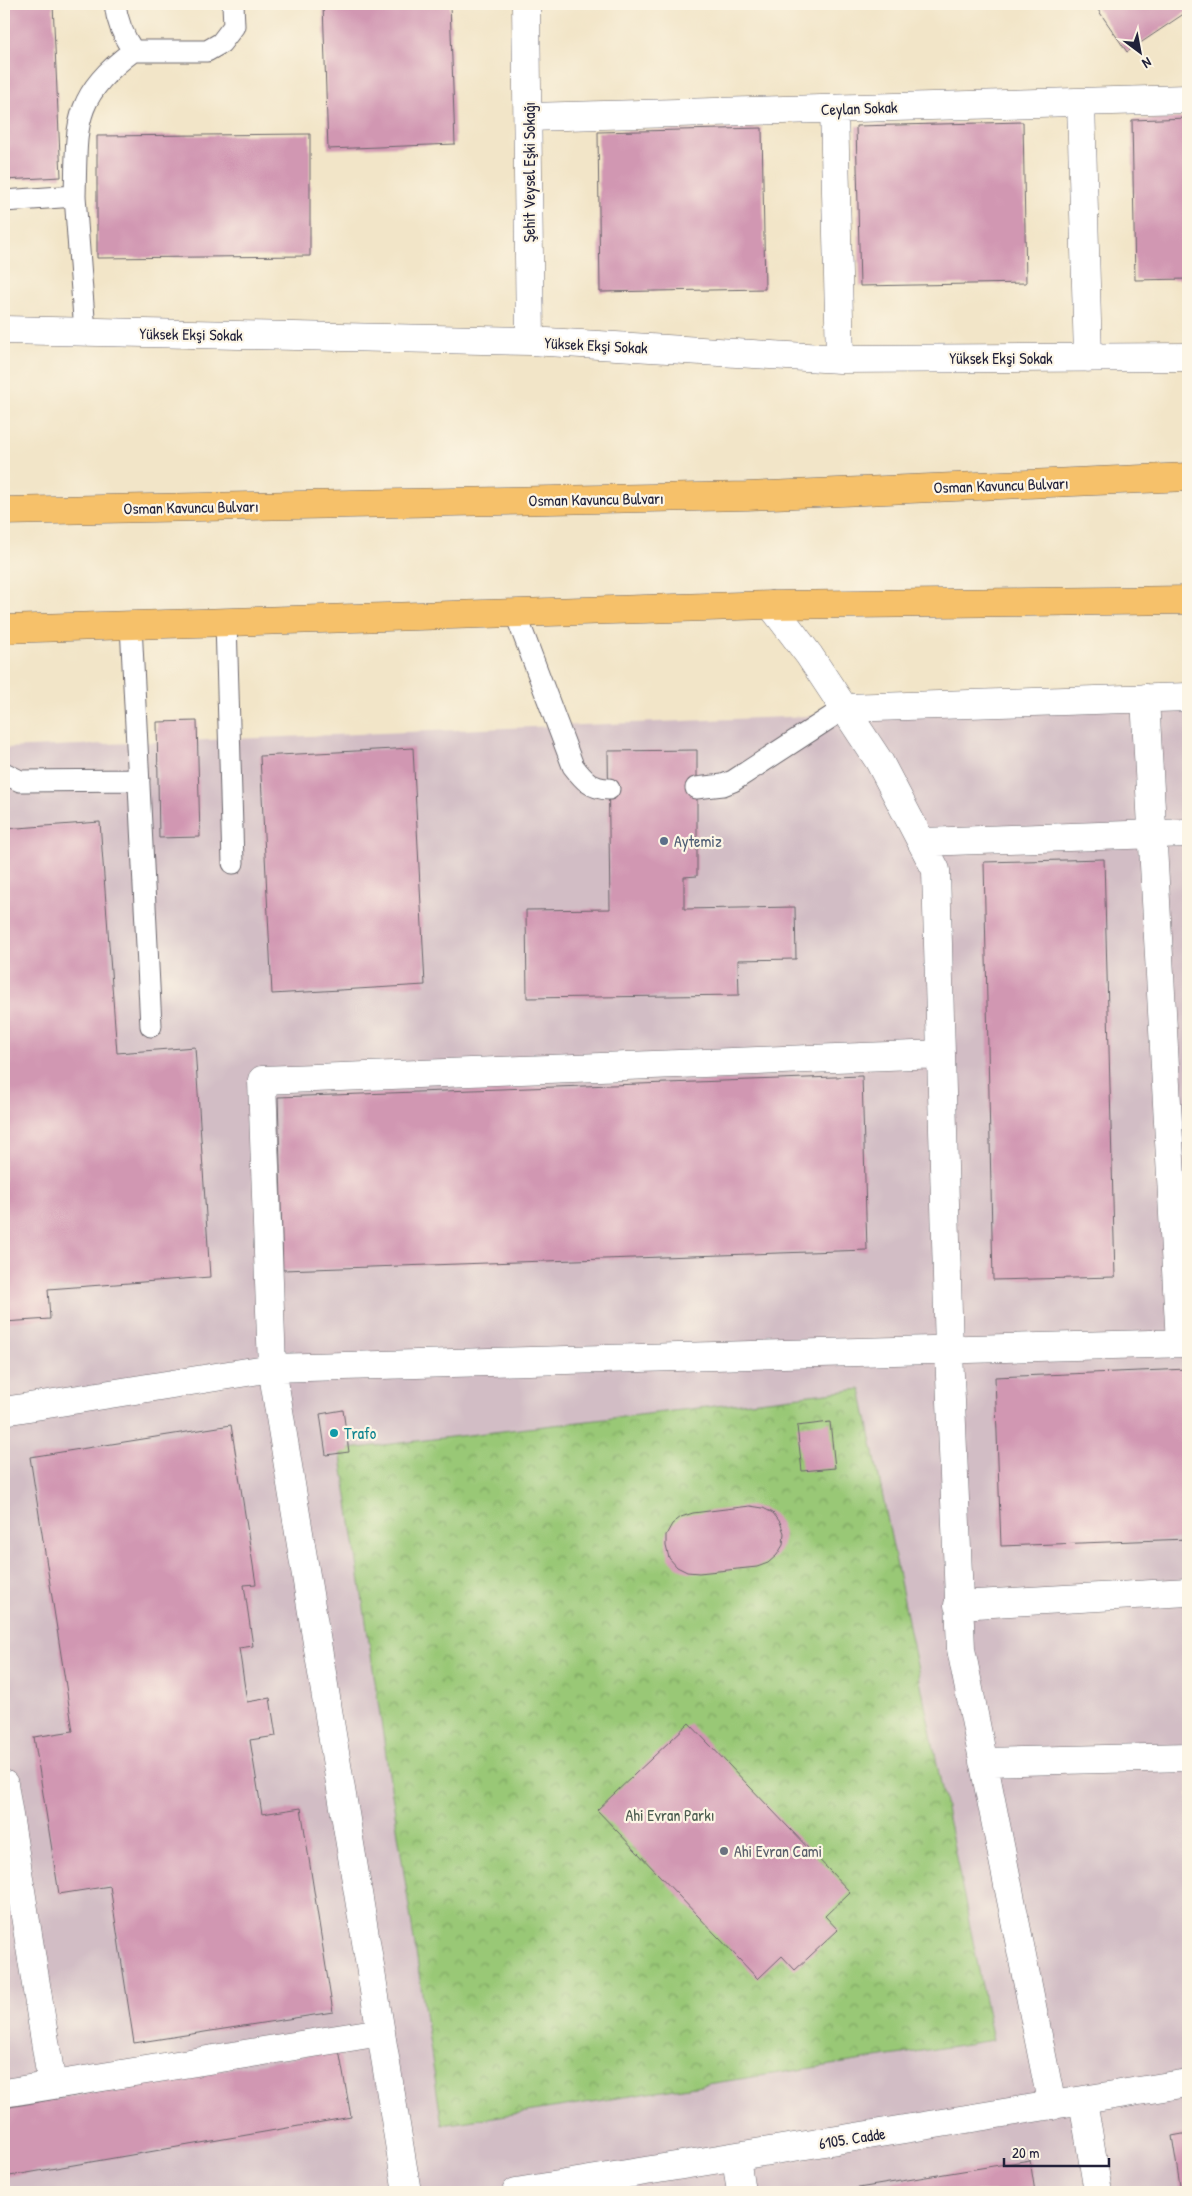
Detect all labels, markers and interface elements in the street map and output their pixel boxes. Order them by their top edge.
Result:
north arrow [1114,28,1164,78]
text: N [1138,53,1155,74]
street label: Ceylan Sokak [820,96,898,120]
street label: Şehit Veysel Eşki Sokağı [518,102,540,242]
street label: Yüksek Ekşi Sokak [139,322,243,346]
street label: Yüksek Ekşi Sokak [544,331,649,359]
street label: Yüksek Ekşi Sokak [949,347,1053,369]
street label: Osman Kavuncu Bulvarı [933,472,1069,498]
street label: Osman Kavuncu Bulvarı [528,487,664,511]
street label: Osman Kavuncu Bulvarı [123,495,259,519]
place label: Aytemiz [674,830,722,852]
marker: Aytemiz [658,835,670,847]
place label: Trafo [344,1422,377,1444]
marker: Trafo [328,1427,340,1439]
park label: Ahi Evran Parkı [626,1804,714,1826]
place label: Ahi Evran Cami [734,1840,822,1862]
marker: Ahi Evran Cami [718,1845,730,1857]
street label: 6105. Cadde [817,2122,887,2154]
scale bar [1004,2136,1110,2168]
text: 20 m [1012,2142,1039,2163]

